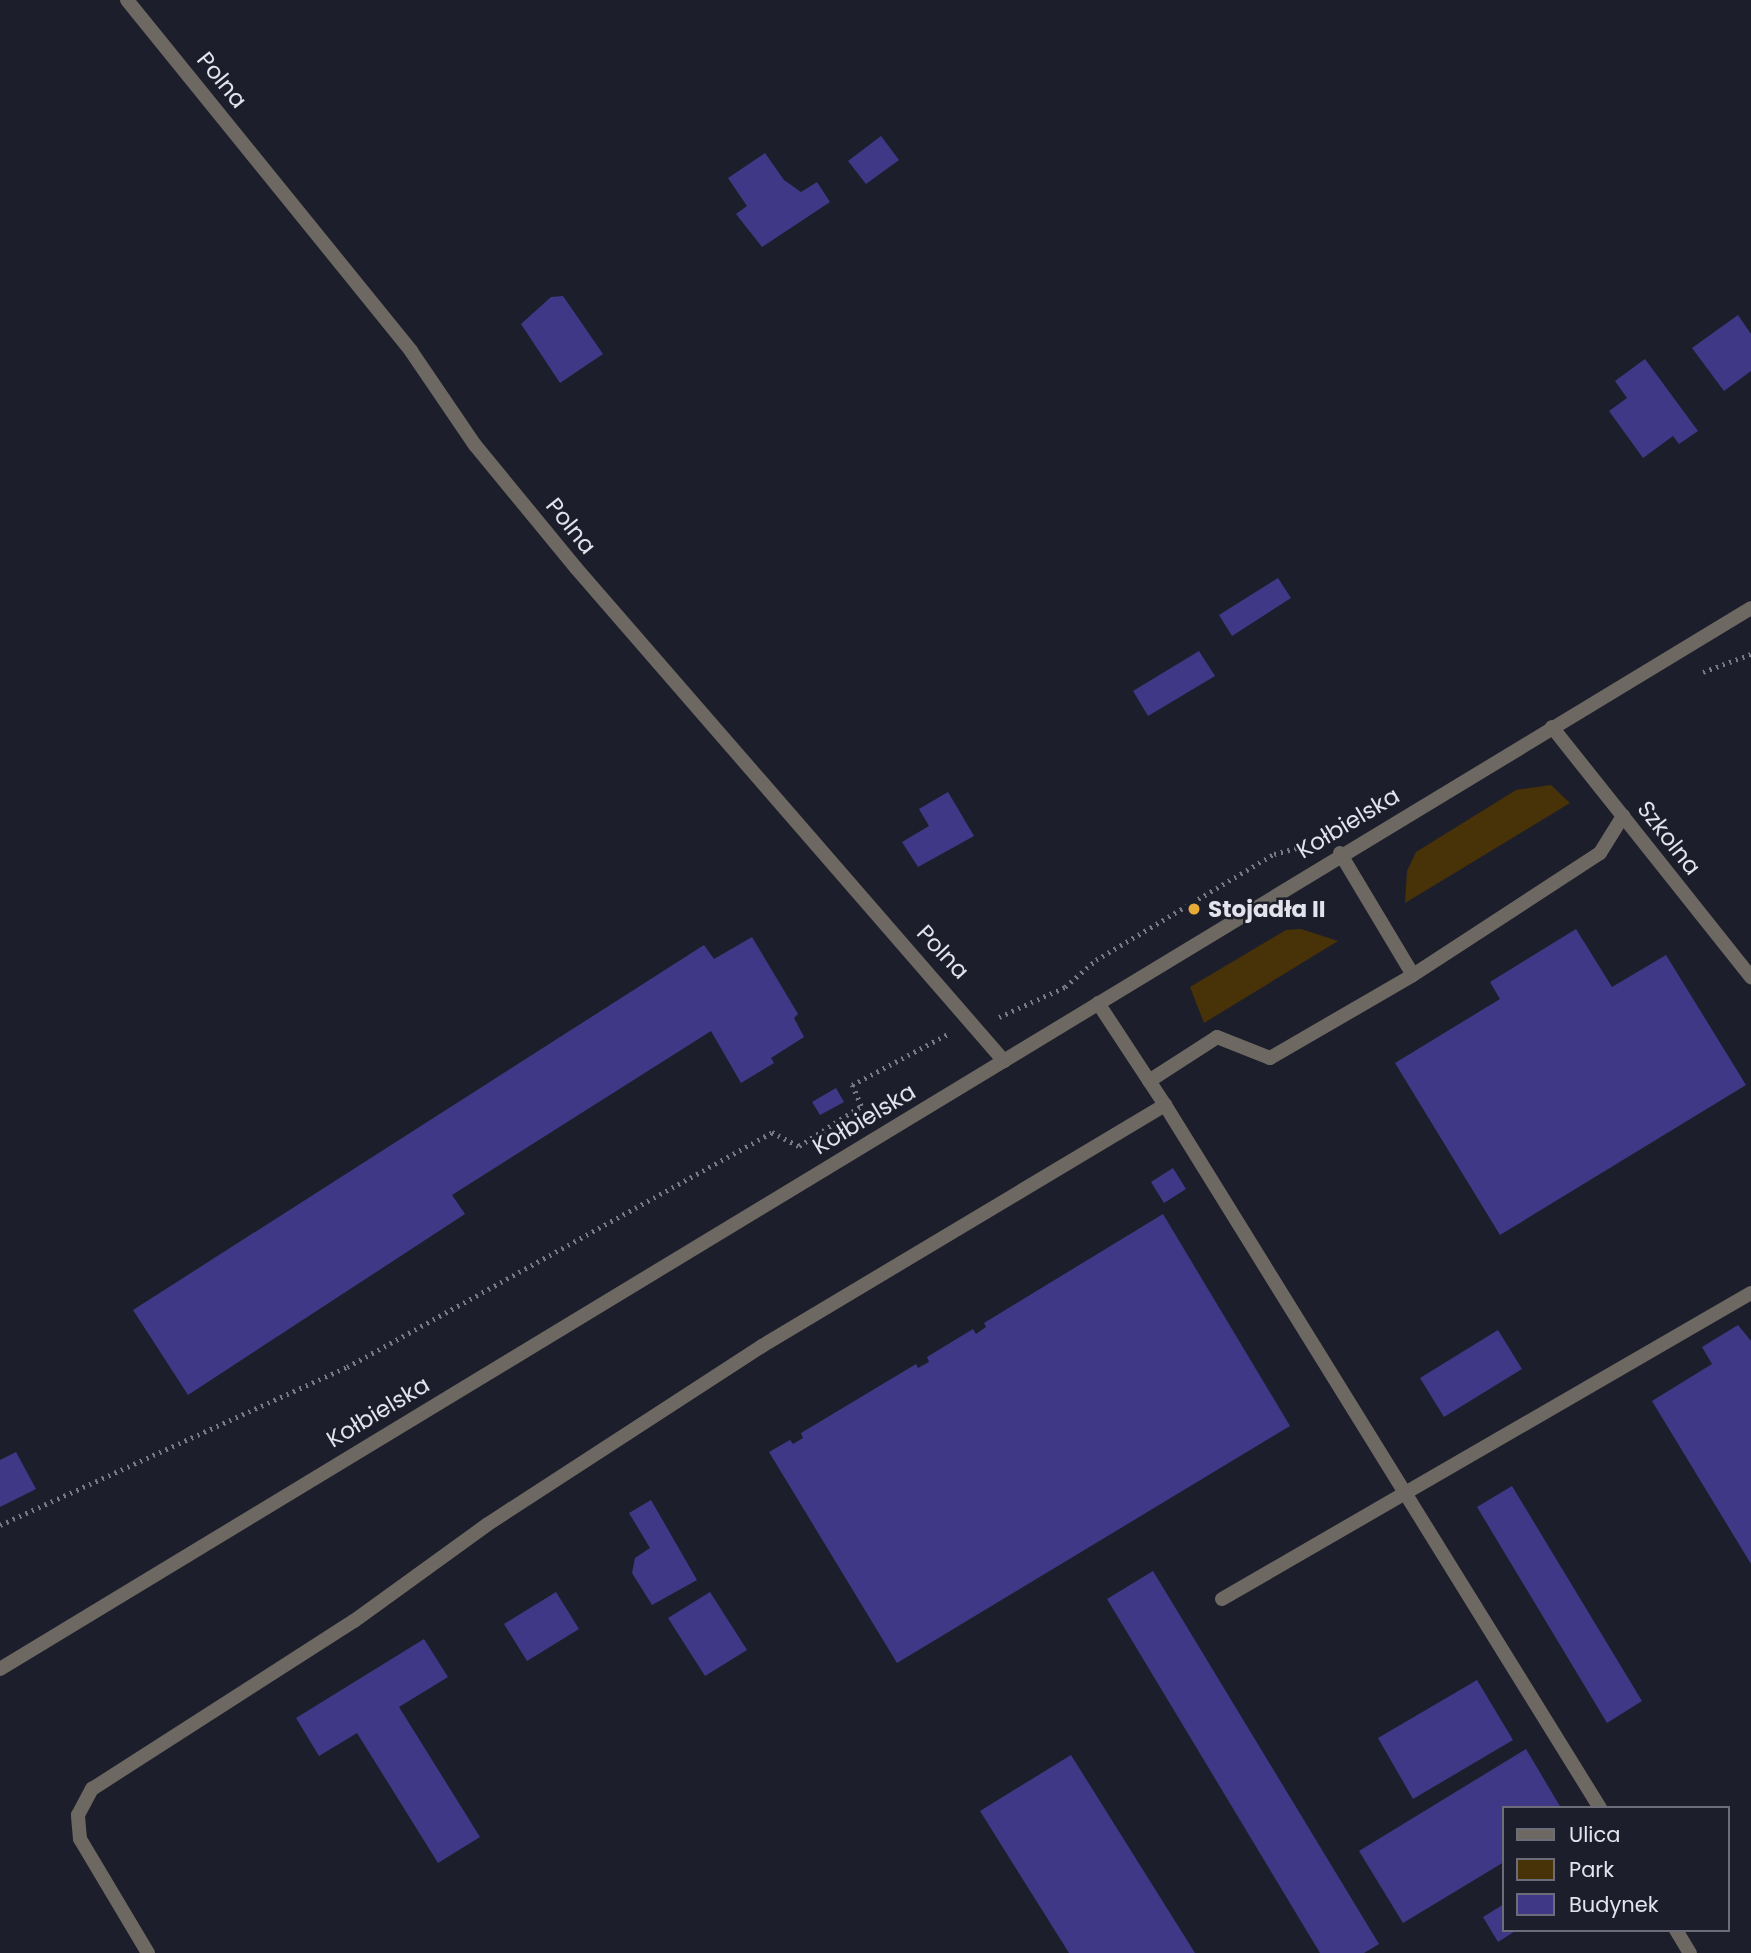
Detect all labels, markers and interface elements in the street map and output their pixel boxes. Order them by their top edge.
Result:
street label: Polna [191,46,253,114]
street label: Polna [540,492,602,560]
street label: Kołbielska [1292,782,1404,864]
street label: Szkolna [1632,795,1706,881]
place label: Stojadła II [1208,895,1326,923]
marker: Stojadła II [1186,901,1202,917]
street label: Polna [911,919,975,985]
street label: Kołbielska [808,1078,920,1160]
street label: Kołbielska [322,1371,434,1453]
legend [1502,1806,1730,1932]
text: Ulica [1569,1820,1620,1849]
text: Park [1569,1855,1614,1884]
text: Budynek [1569,1890,1659,1919]

